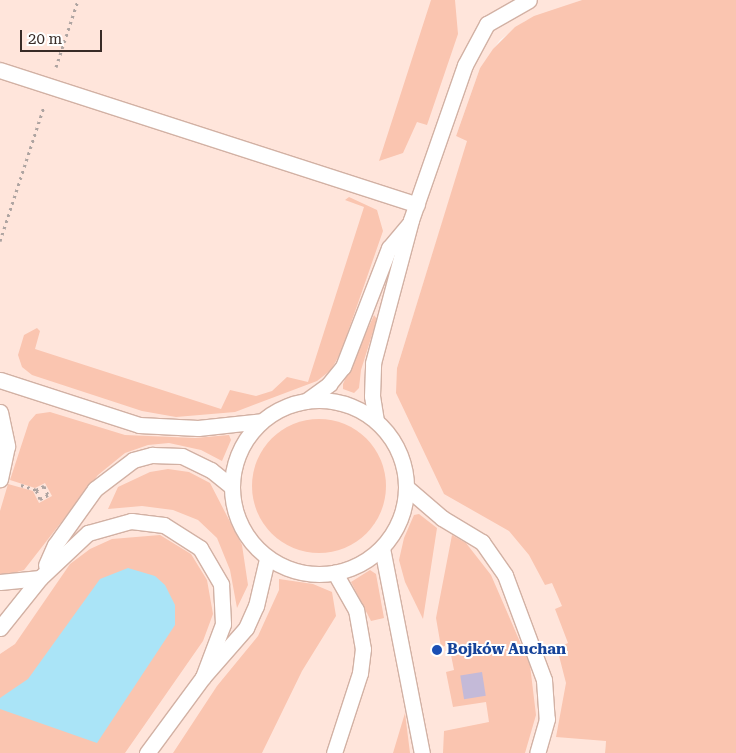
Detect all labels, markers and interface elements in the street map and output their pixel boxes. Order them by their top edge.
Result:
scale bar [22,20,105,52]
text: 20 m [28,30,62,48]
place label: Bojków Auchan [447,641,566,659]
marker: Bojków Auchan [431,644,443,656]

